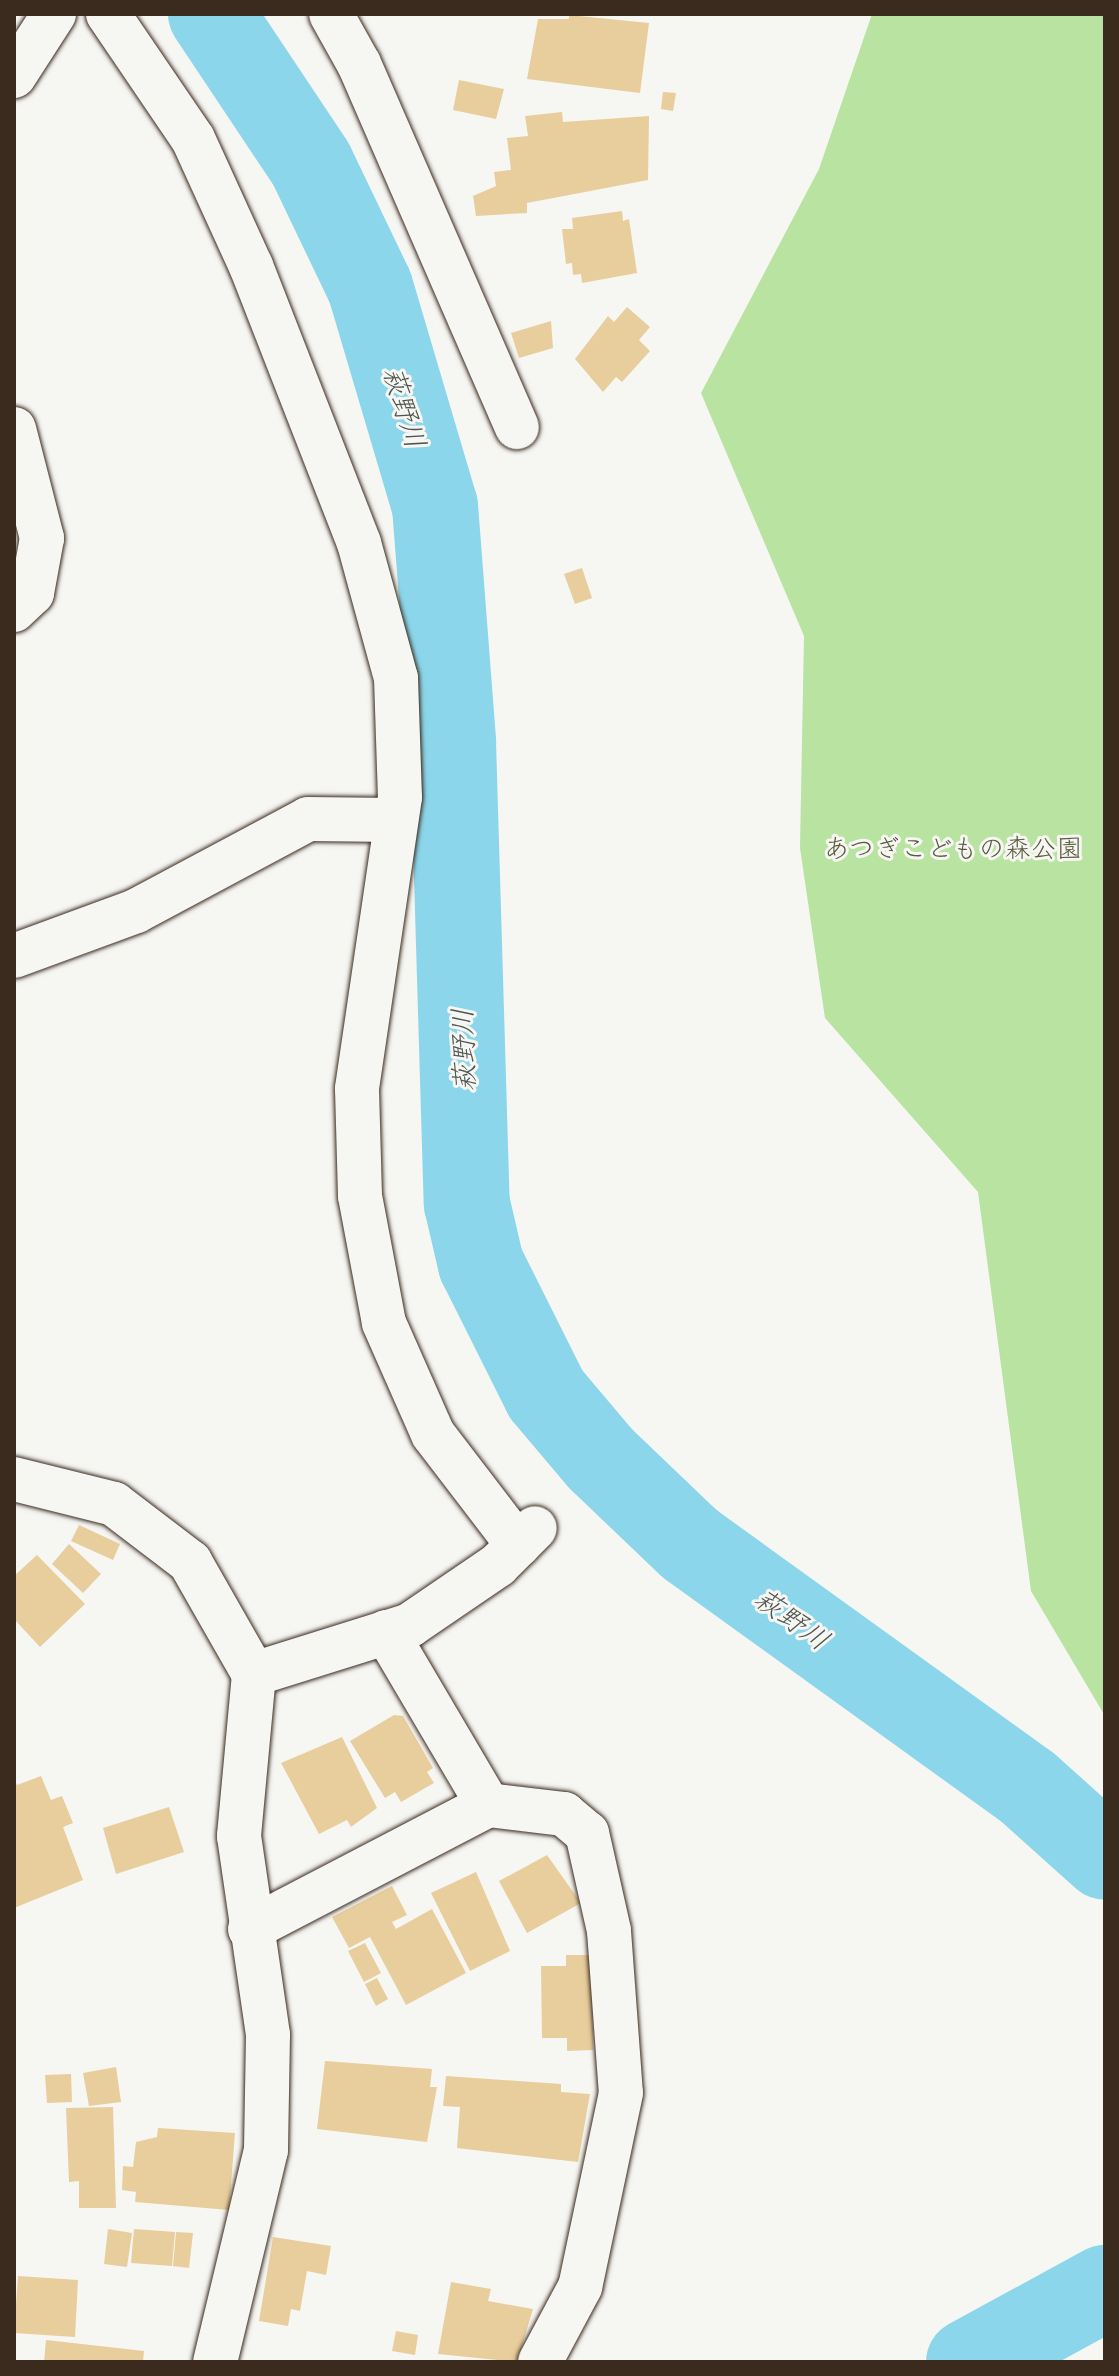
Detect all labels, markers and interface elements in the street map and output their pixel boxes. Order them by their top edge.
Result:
water label: 萩野川 [378,362,434,452]
park label: あつぎこどもの森公園 [823,832,1083,864]
water label: 萩野川 [444,1007,480,1093]
water label: 萩野川 [749,1580,837,1656]

